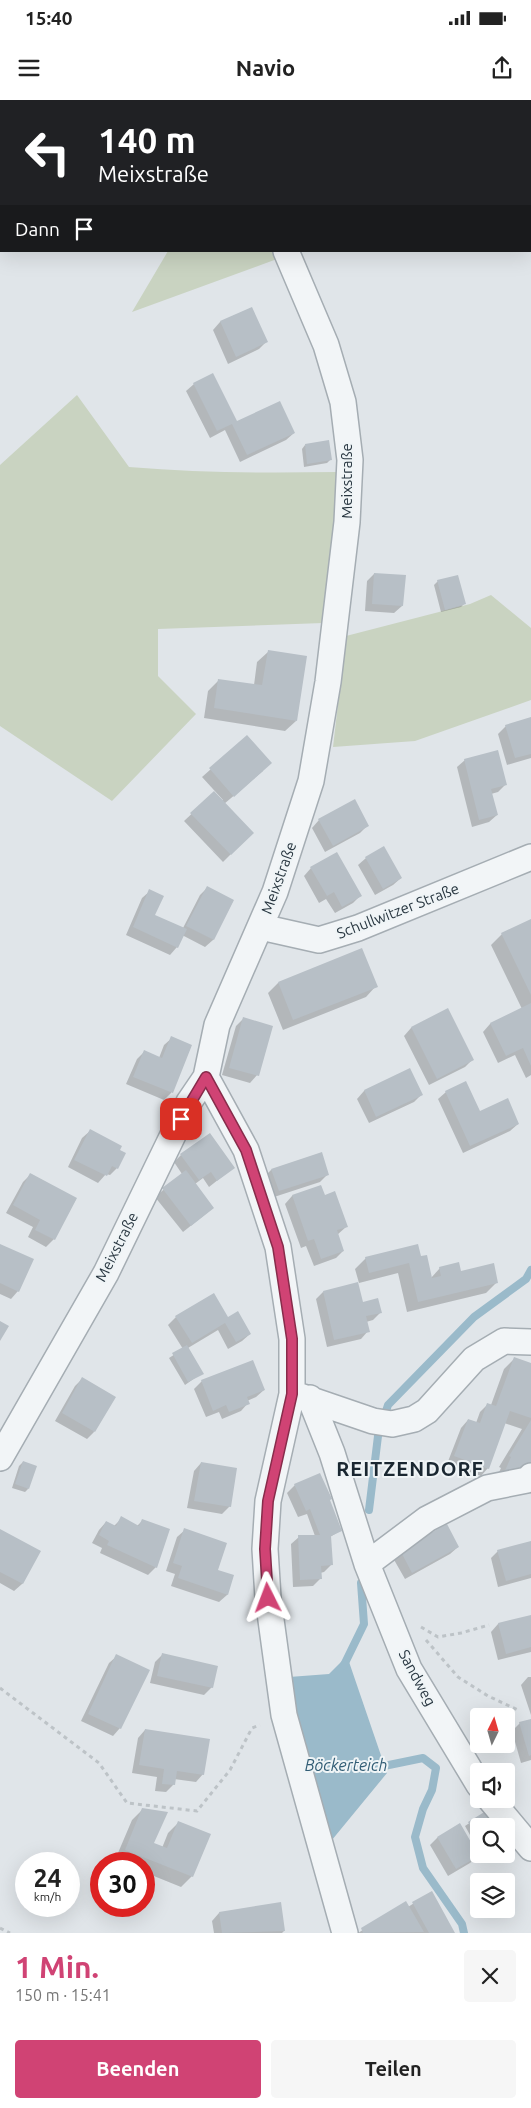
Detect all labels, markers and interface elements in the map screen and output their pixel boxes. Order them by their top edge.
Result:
text: 15:40 [25,7,73,29]
icon: menu [15,54,43,82]
icon: share [488,54,516,82]
text: Navio [236,55,295,80]
icon: left [15,120,80,185]
text: 140 m [98,120,196,160]
text: Meixstraße [98,161,209,186]
icon: arrive [70,215,98,243]
text: Dann [15,218,60,240]
street label: Meixstraße [338,443,355,519]
street label: Meixstraße [258,839,299,916]
street label: Schullwitzer Straße [334,879,461,942]
pin [160,1098,202,1140]
icon: arrive [167,1105,195,1133]
street label: Meixstraße [92,1209,141,1284]
district label: REITZENDORF [336,1457,484,1480]
position arrow [241,1571,293,1623]
street label: Sandweg [396,1647,439,1709]
north arrow [470,1708,515,1752]
map controls [470,1708,515,1918]
water label: Böckerteich [305,1756,387,1774]
button: sound [470,1763,515,1808]
button: search [470,1818,515,1863]
speed limit sign: 30 [90,1852,155,1917]
text: 24 [33,1864,62,1892]
button: layers [470,1873,515,1918]
text: km/h [34,1890,61,1903]
text: 1 Min. [15,1950,99,1984]
button: close [464,1950,516,2002]
text: 150 m · 15:41 [15,1986,111,2004]
button: Beenden [15,2040,261,2098]
button: Teilen [271,2040,516,2098]

